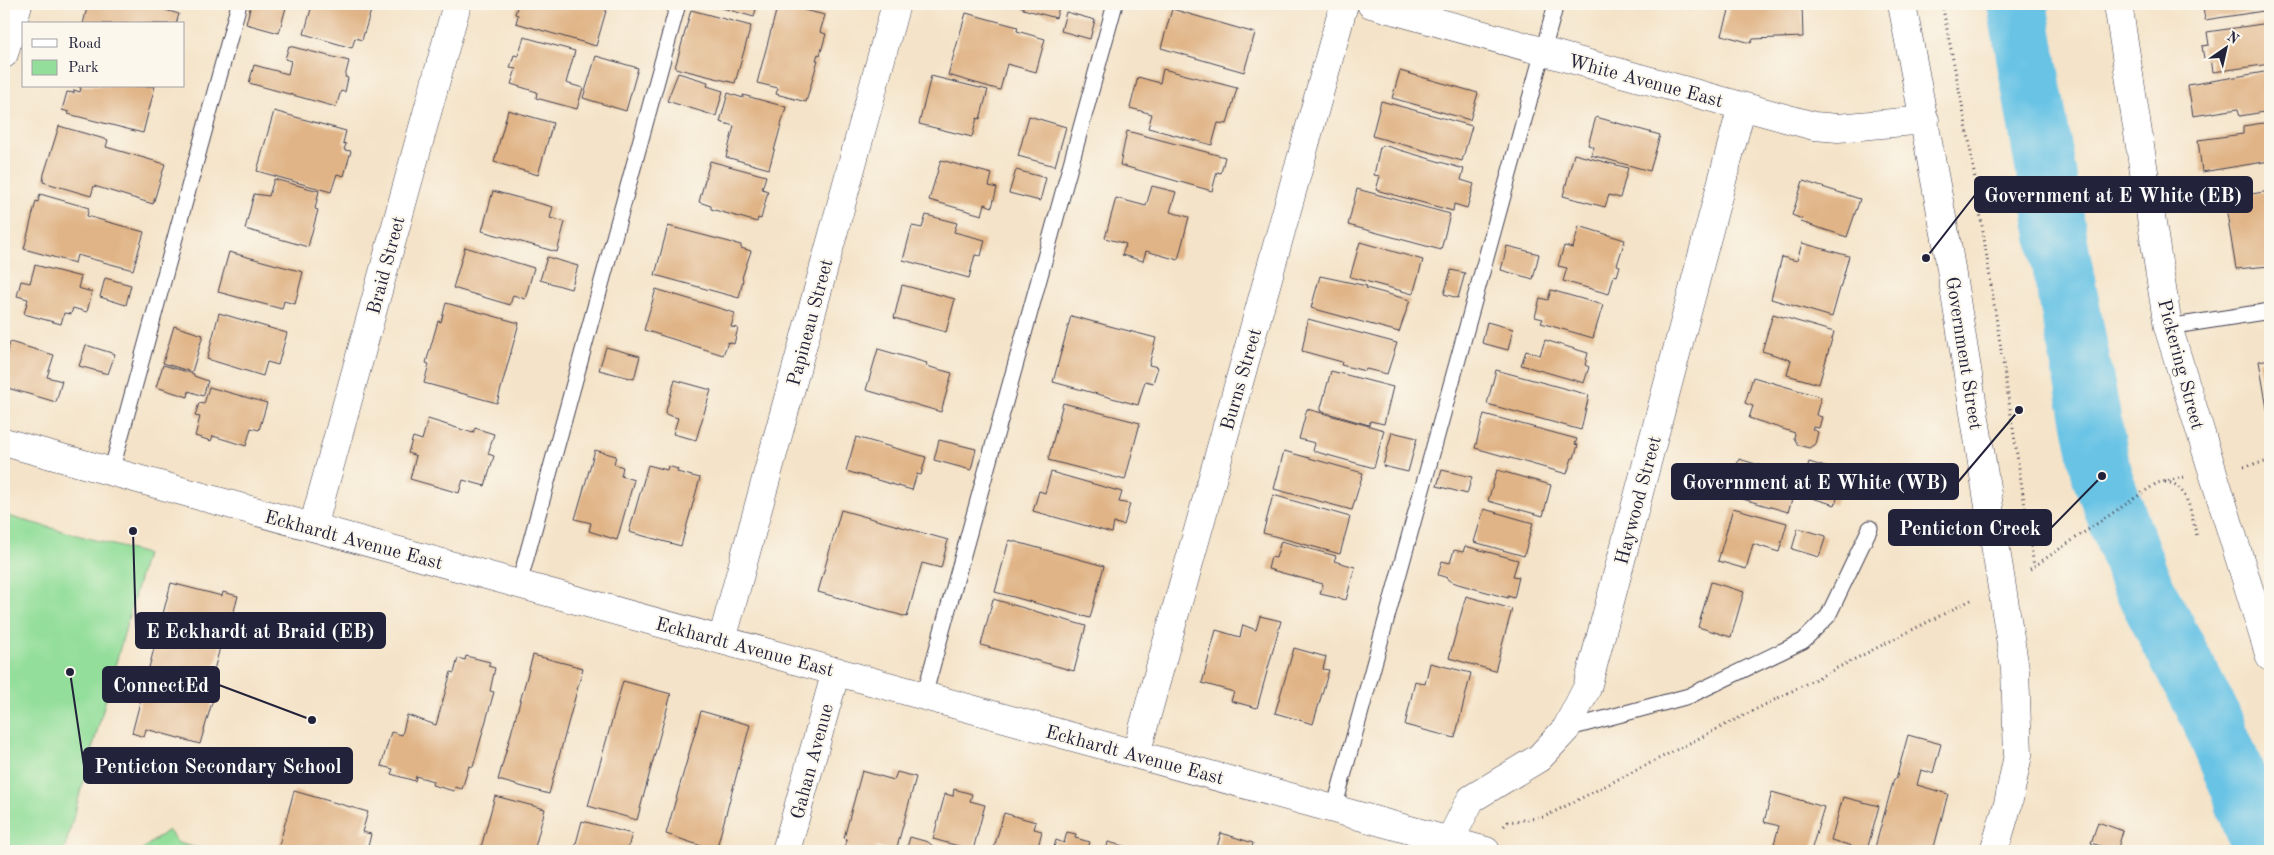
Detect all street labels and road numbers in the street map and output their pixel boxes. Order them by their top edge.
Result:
street label: White Avenue East [1566,53,1725,112]
street label: Braid Street [365,214,410,317]
street label: Papineau Street [785,257,837,388]
street label: Government Street [1941,276,1984,431]
street label: Pickering Street [2153,297,2206,432]
street label: Burns Street [1219,326,1266,433]
street label: Haywood Street [1613,434,1666,567]
street label: Eckhardt Avenue East [262,508,445,574]
street label: Eckhardt Avenue East [653,615,836,681]
street label: Gahan Avenue [789,702,838,821]
street label: Eckhardt Avenue East [1043,723,1226,789]

